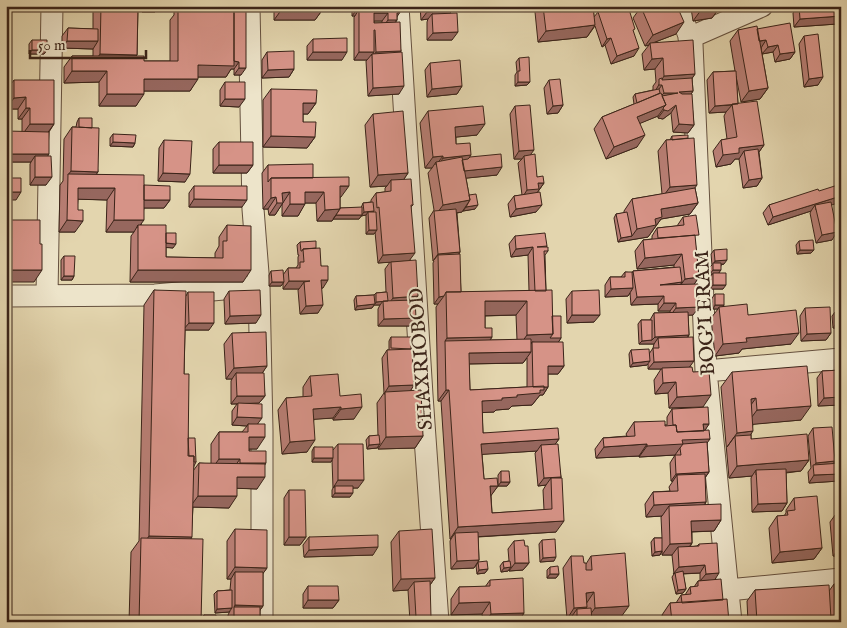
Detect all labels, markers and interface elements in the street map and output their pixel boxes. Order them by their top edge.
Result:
scale bar [30,28,146,60]
text: 50 m [38,36,66,55]
street label: BOG'I ERAM [690,249,721,376]
street label: SHAXRIOBOD [404,287,439,431]

